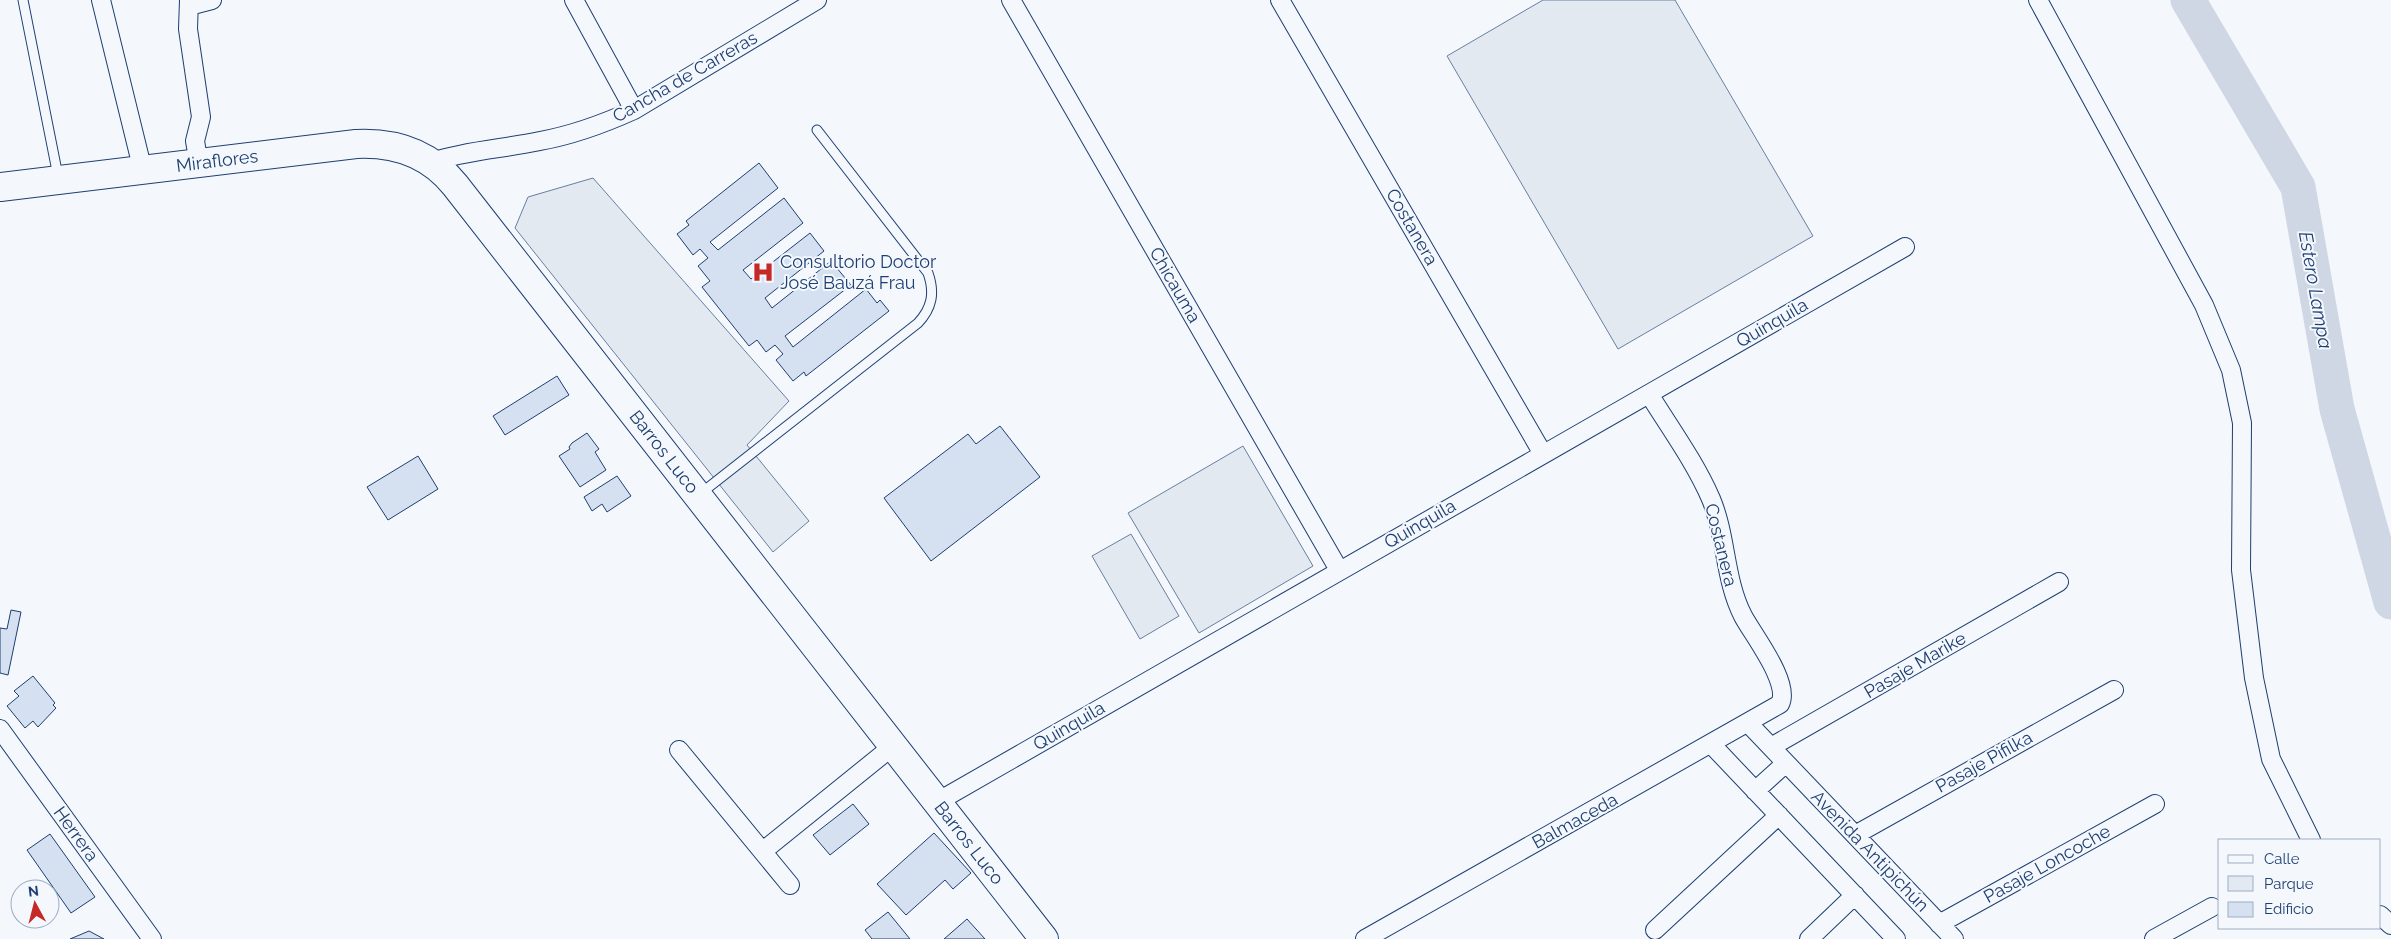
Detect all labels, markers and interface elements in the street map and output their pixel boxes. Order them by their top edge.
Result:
street label: Cancha de Carreras [609,26,761,127]
street label: Miraflores [175,145,259,176]
street label: Costanera [1382,185,1443,269]
water label: Estero Lampa [2295,230,2337,350]
street label: Chicauma [1145,243,1205,326]
place label: Consultorio Doctor José Bauzá Frau [780,251,937,293]
hospital icon: Consultorio Doctor José Bauzá Frau [750,259,776,285]
street label: Quinquila [1732,294,1811,351]
street label: Barros Luco [625,406,704,498]
street label: Quinquila [1380,495,1459,552]
street label: Costanera [1701,501,1742,589]
street label: Pasaje Marike [1860,627,1970,702]
street label: Quinquila [1029,697,1108,754]
street label: Pasaje Pifilka [1932,726,2036,797]
street label: Avenida Antipichún [1807,786,1933,915]
street label: Balmaceda [1528,788,1621,853]
street label: Barros Luco [930,797,1009,889]
street label: Herrera [49,802,103,865]
street label: Pasaje Loncoche [1980,820,2114,907]
legend [2218,839,2381,929]
text: Calle [2264,850,2300,868]
text: Parque [2264,875,2314,893]
north arrow [10,879,60,929]
text: N [27,883,40,900]
text: Edificio [2264,900,2314,918]

